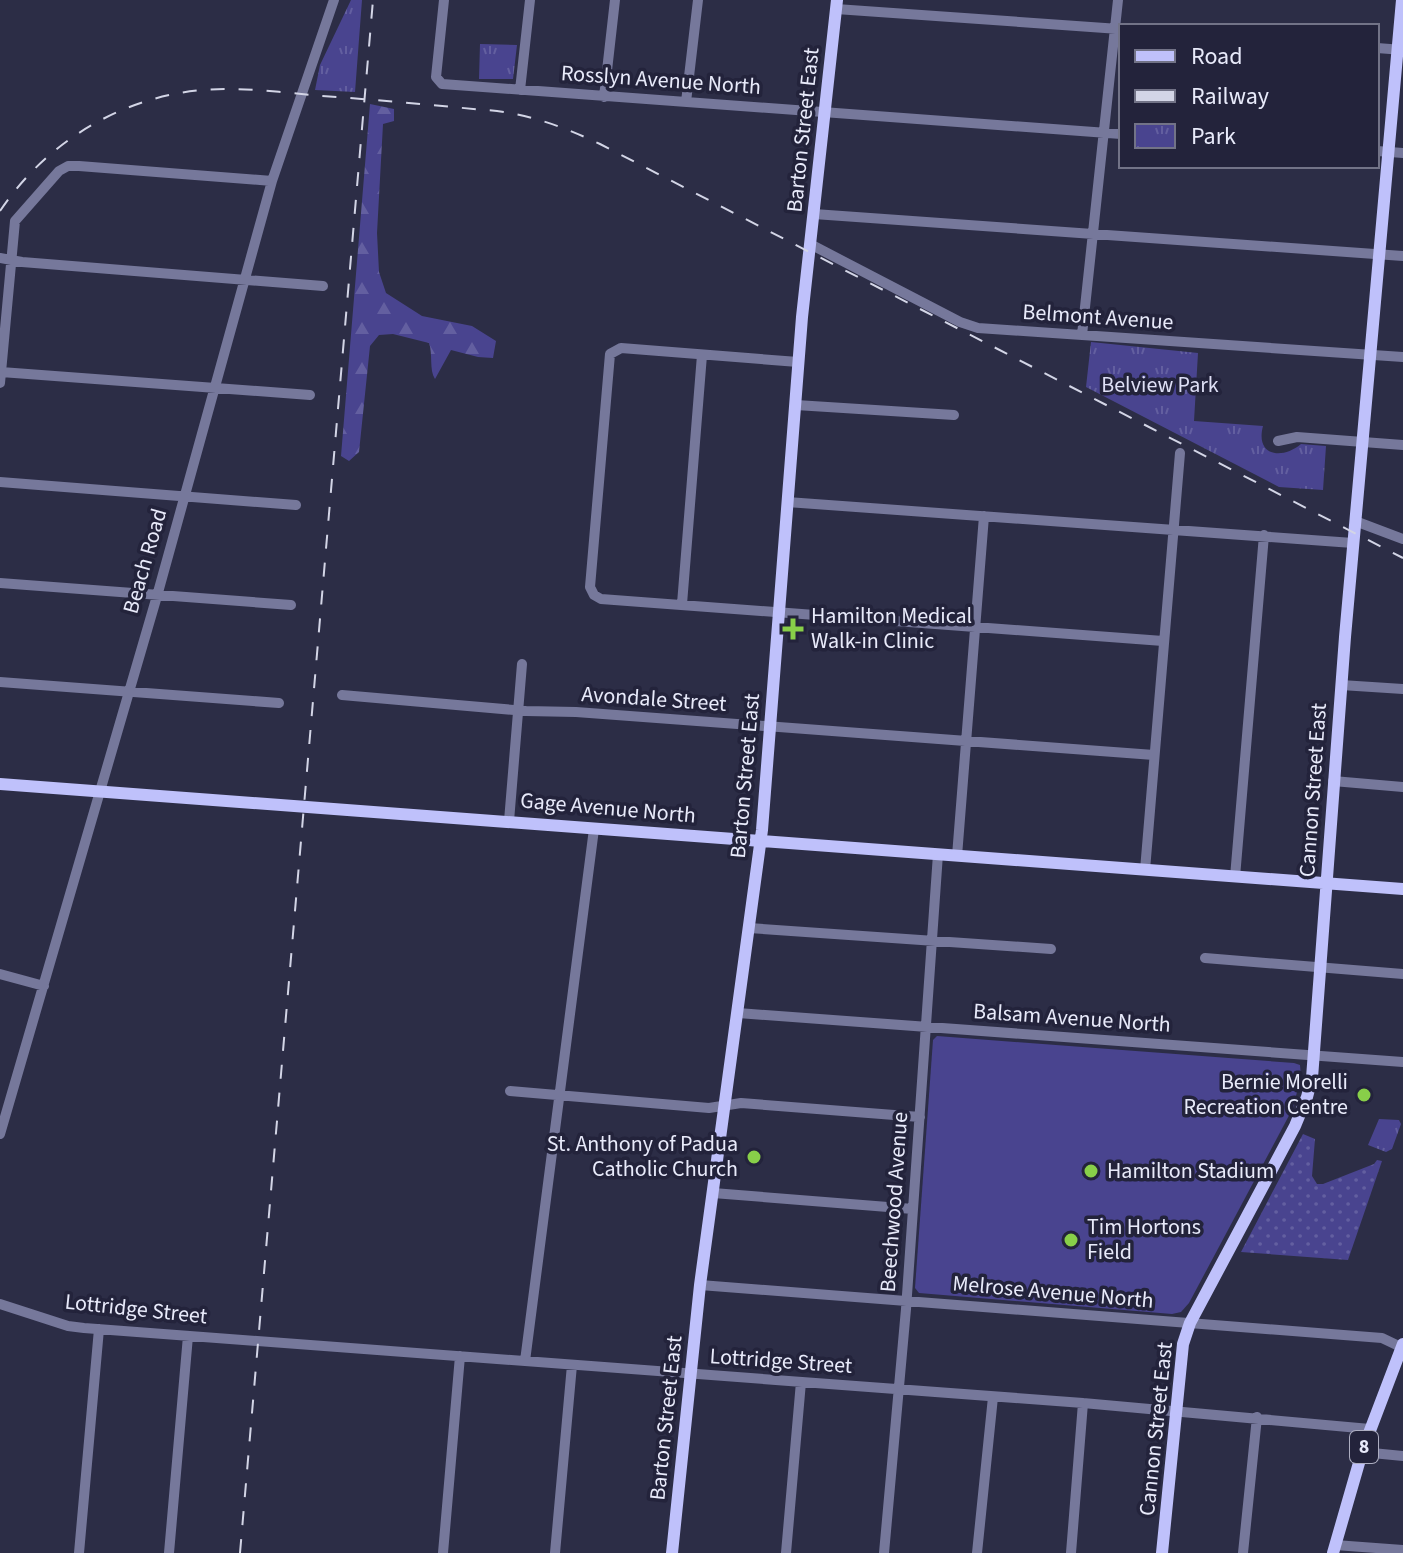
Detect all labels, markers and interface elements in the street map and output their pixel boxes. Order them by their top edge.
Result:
legend [1119,24,1379,168]
text: Road [1191,39,1243,74]
street label: Barton Street East [778,45,828,214]
street label: Rosslyn Avenue North [560,57,762,103]
text: Railway [1191,79,1269,114]
text: Park [1191,119,1236,154]
street label: Belmont Avenue [1021,296,1175,338]
park label: Belview Park [1101,369,1219,401]
street label: Beach Road [115,505,175,617]
place label: Hamilton Medical Walk-in Clinic [811,600,972,657]
marker: Hamilton Medical Walk-in Clinic [782,618,804,640]
street label: Avondale Street [580,678,728,720]
street label: Barton Street East [722,692,768,860]
street label: Cannon Street East [1291,701,1335,878]
street label: Gage Avenue North [519,784,697,832]
street label: Balsam Avenue North [972,995,1172,1041]
place label: Bernie Morelli Recreation Centre [1183,1066,1348,1123]
marker: Bernie Morelli Recreation Centre [1355,1086,1373,1104]
street label: Beechwood Avenue [872,1111,916,1293]
place label: St. Anthony of Padua Catholic Church [547,1128,738,1185]
marker: St. Anthony of Padua Catholic Church [745,1148,763,1166]
place label: Hamilton Stadium [1107,1155,1274,1187]
marker: Hamilton Stadium [1082,1162,1100,1180]
place label: Tim Hortons Field [1087,1211,1201,1268]
marker: Tim Hortons Field [1062,1231,1080,1249]
street label: Melrose Avenue North [951,1267,1155,1317]
street label: Lottridge Street [63,1286,209,1332]
street label: Barton Street East [641,1333,691,1502]
street label: Lottridge Street [709,1340,854,1382]
street label: Cannon Street East [1131,1340,1181,1517]
road number: 8 [1350,1431,1378,1463]

